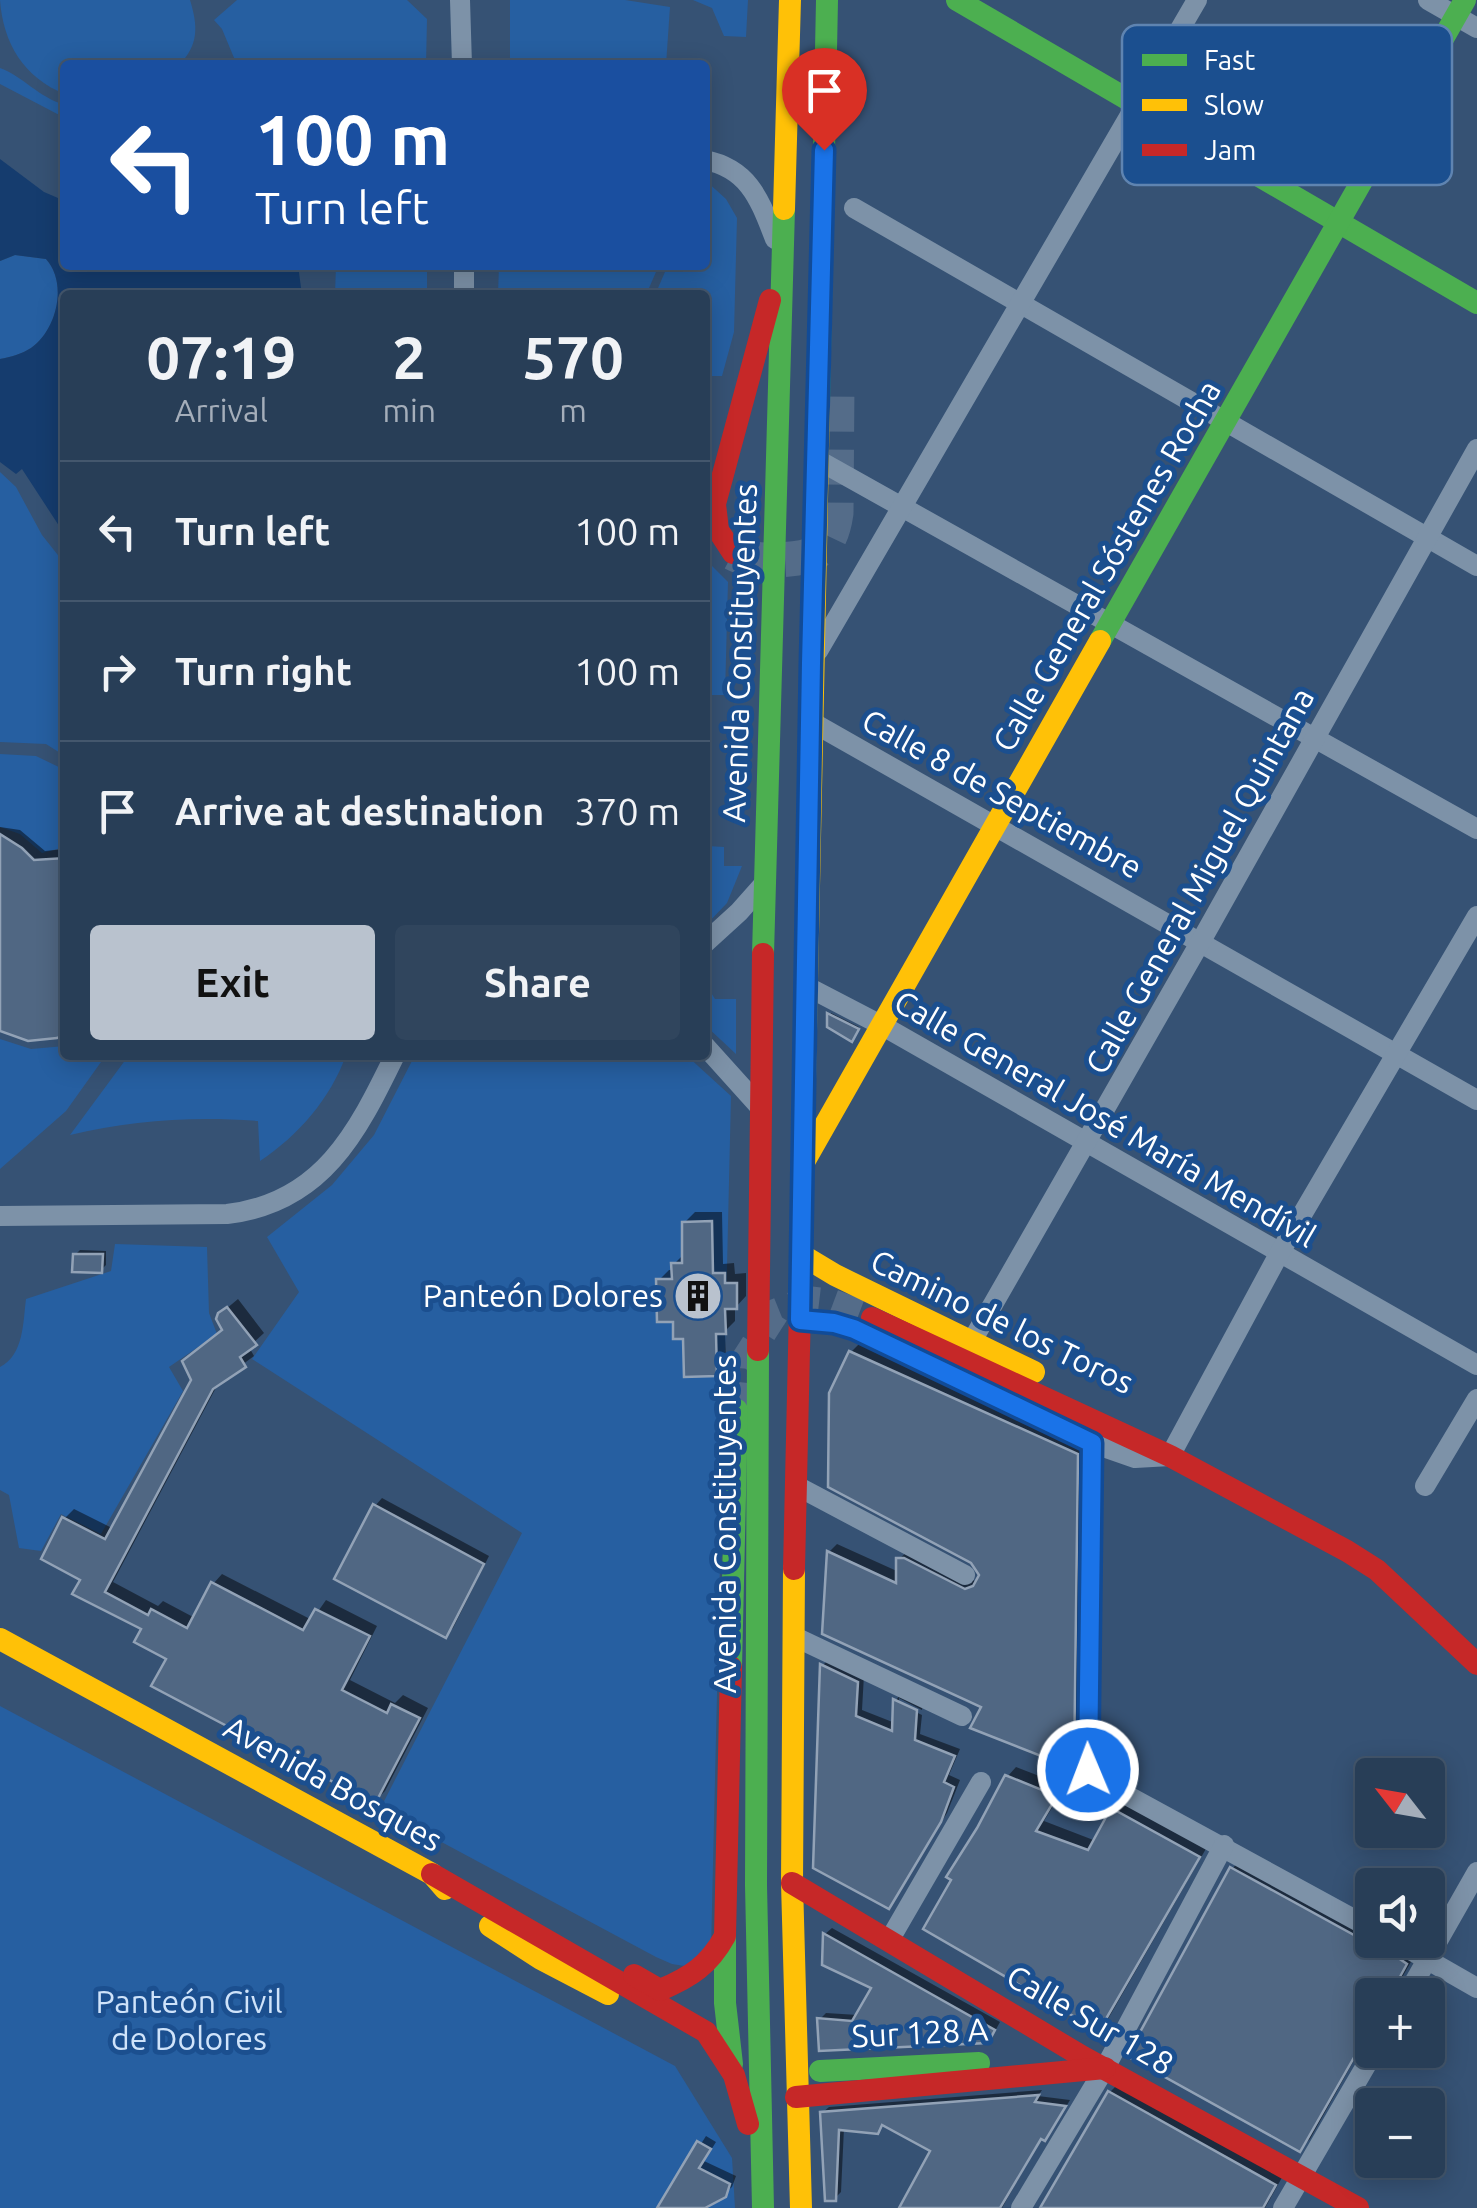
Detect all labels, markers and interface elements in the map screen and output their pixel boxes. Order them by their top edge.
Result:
legend [1122,25,1452,185]
text: Fast [1204,44,1255,75]
pin [782,48,867,151]
icon: arrive [797,63,852,118]
text: Slow [1204,89,1264,120]
icon: left [90,100,220,230]
text: 100 m [255,100,450,178]
text: Jam [1204,134,1256,165]
text: Turn left [255,182,429,233]
text: 07:19 [146,323,296,390]
text: 2 [392,323,426,390]
text: 570 [522,323,624,390]
street label: Calle General Sóstenes Rocha [985,374,1227,757]
text: Arrival [175,392,268,428]
text: min [382,392,436,428]
text: m [559,392,587,428]
street label: Avenida Constituyentes [715,483,763,823]
icon: left [90,504,145,559]
text: Turn left [175,510,330,552]
text: 100 m [574,510,680,552]
icon: right [90,644,145,699]
text: Turn right [175,650,352,692]
text: 100 m [574,650,680,692]
street label: Calle General Miguel Quintana [1078,681,1320,1080]
street label: Calle 8 de Septiembre [856,701,1149,885]
icon: arrive [90,784,145,839]
text: Arrive at destination [175,790,544,832]
text: 370 m [574,790,680,832]
button: Exit [90,925,375,1040]
button: Share [395,925,680,1040]
street label: Calle General José María Mendívil [889,983,1322,1254]
street label: Camino de los Toros [865,1242,1140,1400]
building icon: Panteón Dolores [672,1270,724,1322]
place label: Panteón Dolores [423,1277,663,1313]
street label: Avenida Constituyentes [706,1354,742,1694]
street label: Avenida Bosques [218,1708,449,1858]
position arrow [1036,1718,1140,1822]
north arrow [1355,1758,1445,1848]
map controls [1355,1758,1445,2178]
button: sound [1355,1868,1445,1958]
street label: Calle Sur 128 [1001,1957,1180,2081]
button: + [1355,1978,1445,2068]
park label: Panteón Civil de Dolores [95,1983,283,2056]
street label: Sur 128 A [851,2010,989,2054]
button: − [1355,2088,1445,2178]

